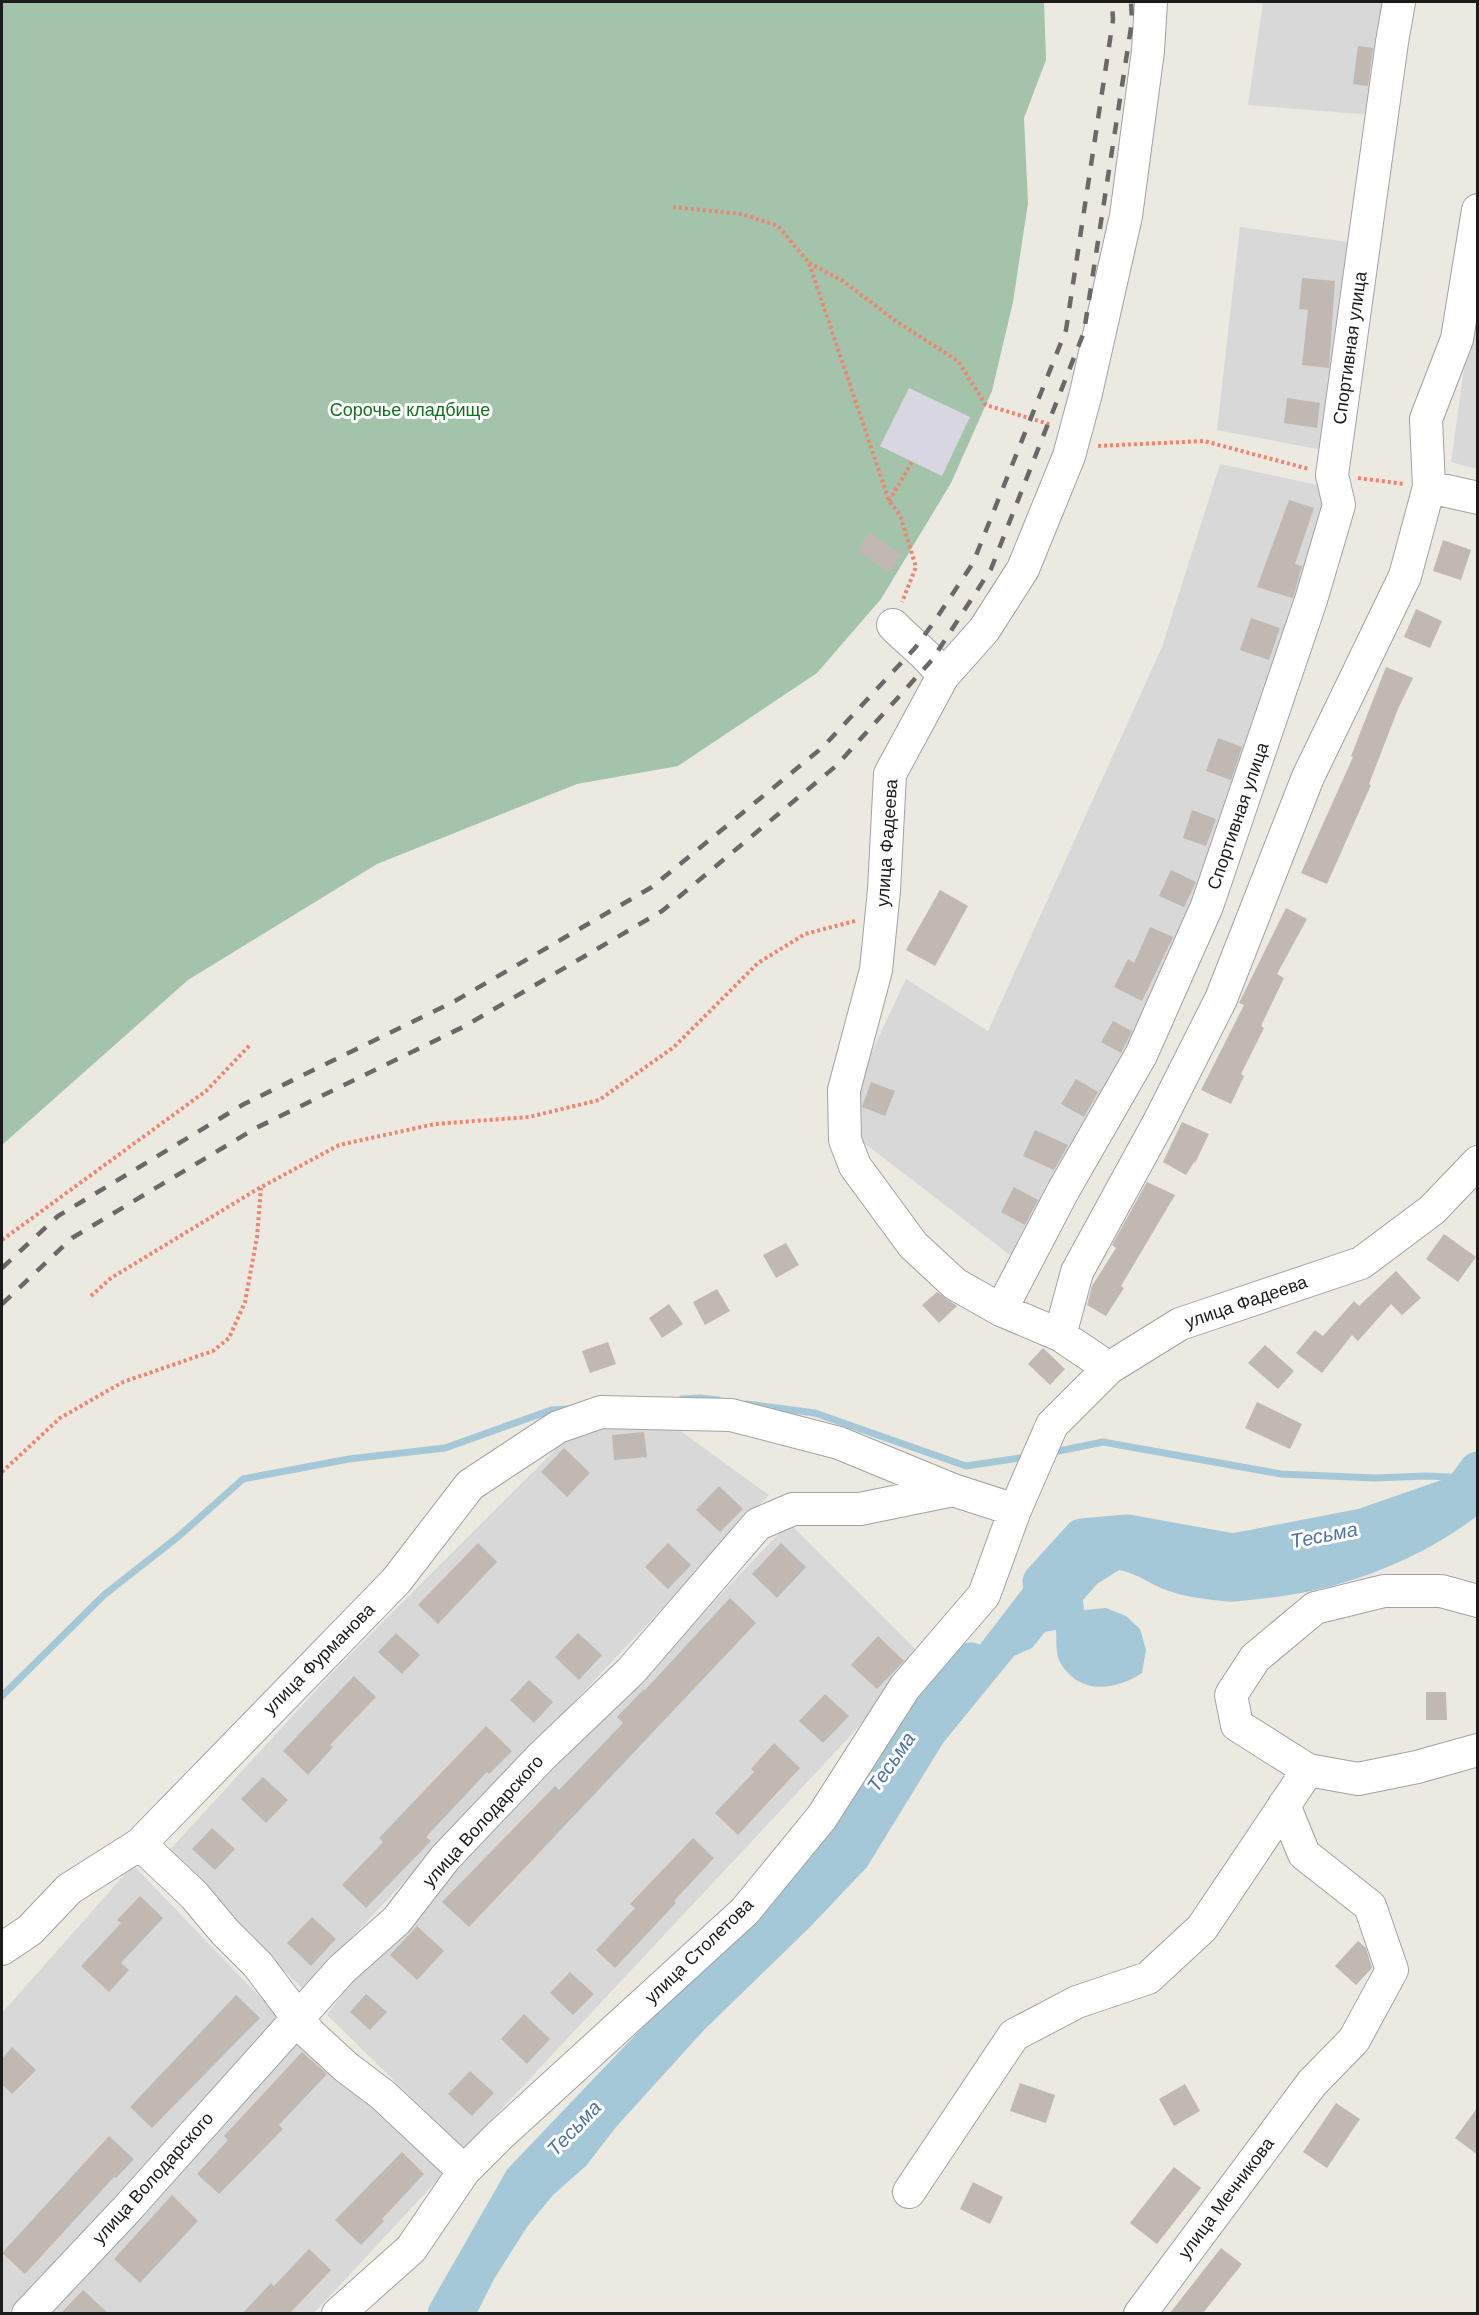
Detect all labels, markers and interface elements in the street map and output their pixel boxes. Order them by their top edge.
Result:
street label: Спортивная улица [1329,269,1371,426]
park label: Сорочье кладбище [330,400,490,420]
street label: Спортивная улица [1203,739,1273,892]
street label: улица Фадеева [873,777,902,908]
street label: улица Фадеева [1182,1271,1311,1332]
water label: Тесьма [1289,1518,1359,1552]
street label: улица Фурманова [259,1599,379,1719]
water label: Тесьма [863,1728,919,1796]
street label: улица Володарского [419,1751,547,1891]
street label: улица Столетова [641,1894,758,2008]
water label: Тесьма [543,2096,605,2160]
street label: улица Володарского [89,2108,217,2248]
street label: улица Мечникова [1174,2133,1278,2262]

